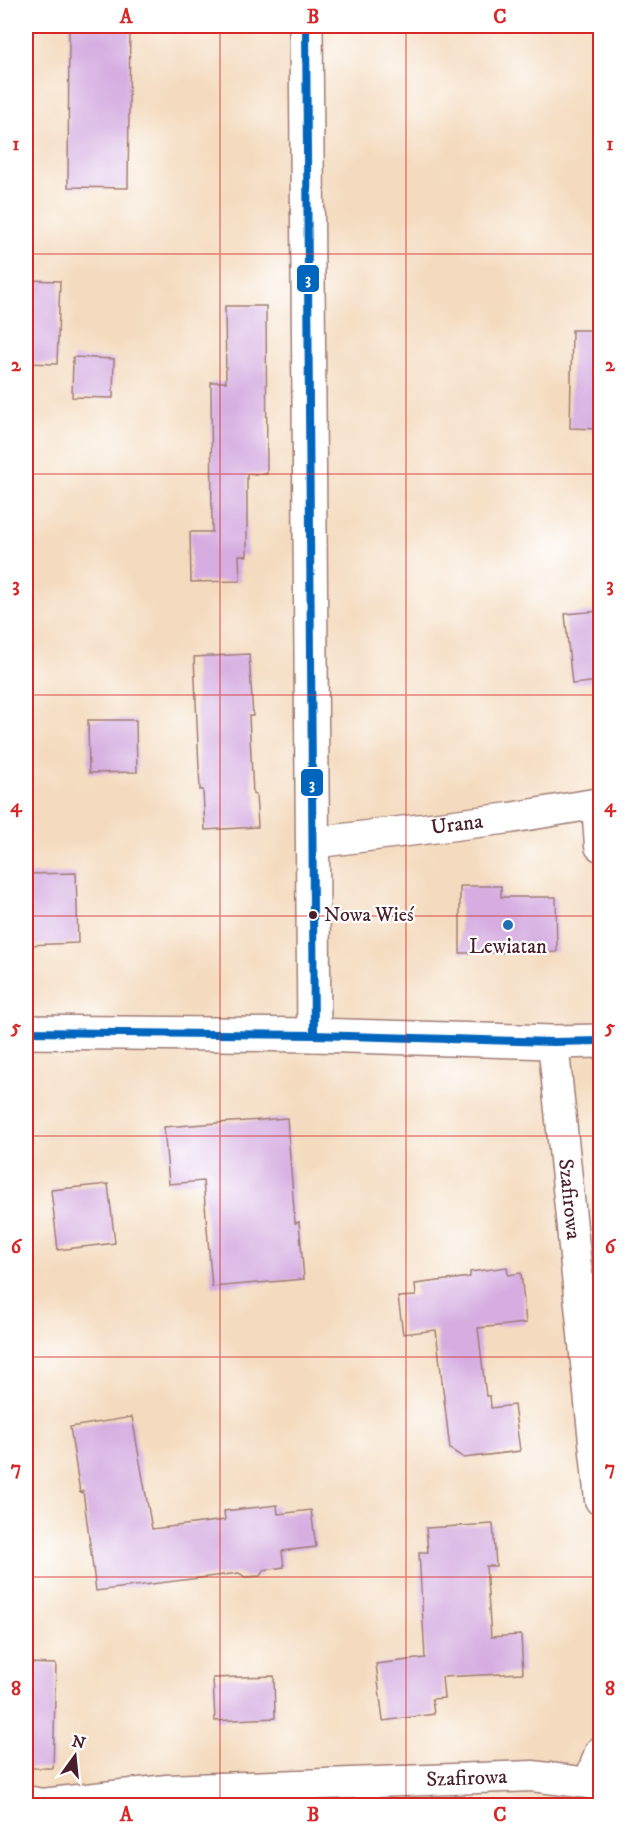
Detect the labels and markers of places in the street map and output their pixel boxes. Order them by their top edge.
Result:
place label: Nowa Wieś [324,903,415,928]
marker: Nowa Wieś [307,909,319,921]
marker: Lewiatan [501,918,515,932]
place label: Lewiatan [469,934,547,960]

